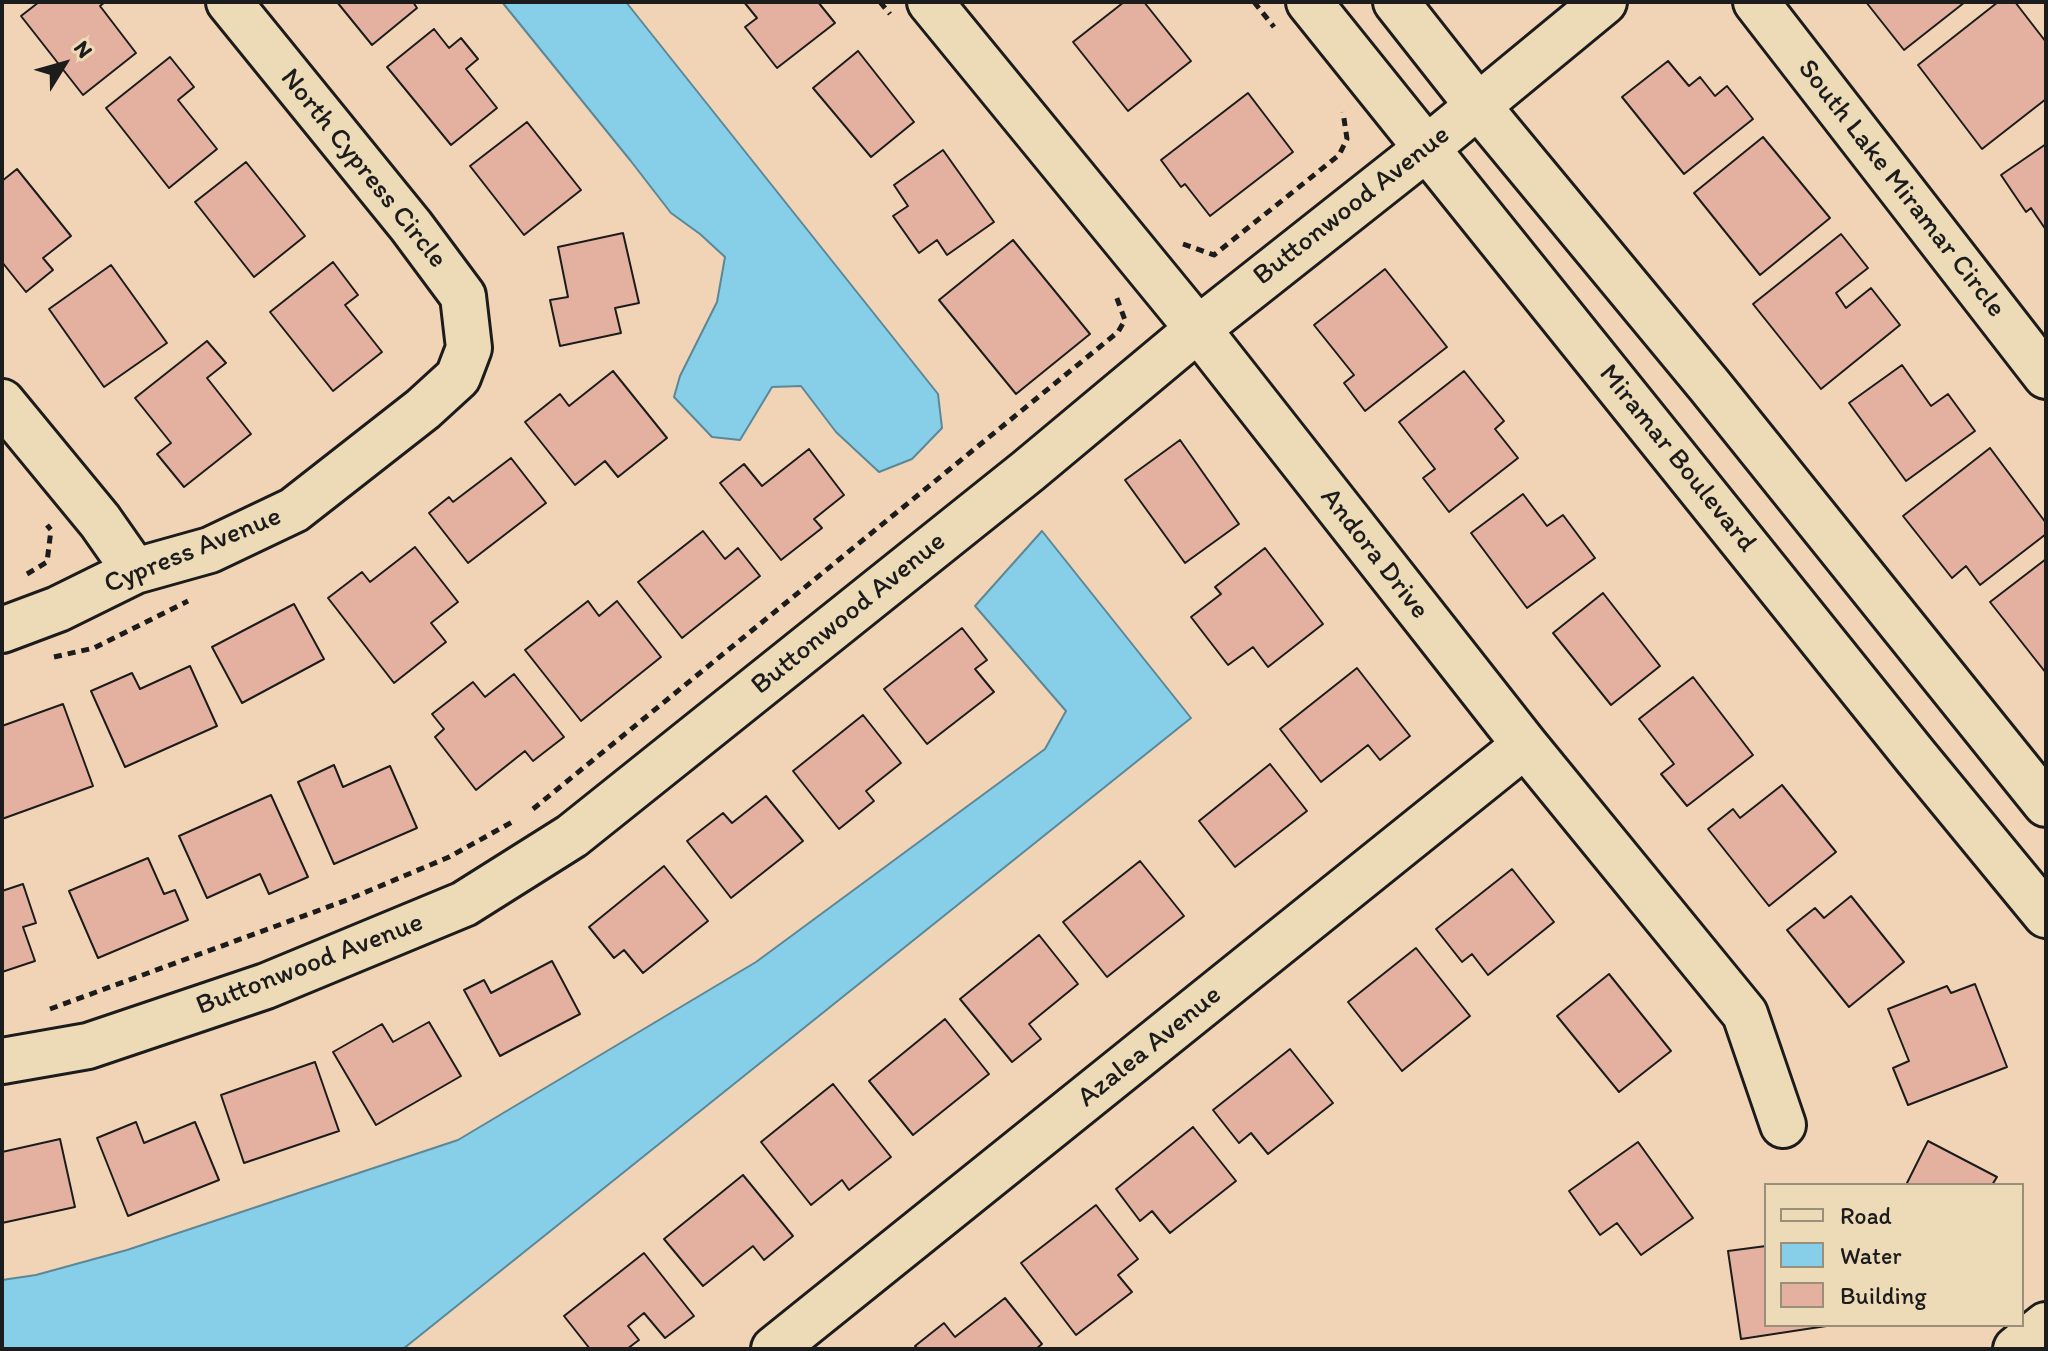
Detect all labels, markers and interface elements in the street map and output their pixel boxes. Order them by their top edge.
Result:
north arrow [24,24,104,104]
text: N [68,35,99,63]
street label: South Lake Miramar Circle [1790,53,2012,325]
street label: North Cypress Circle [272,63,454,275]
street label: Buttonwood Avenue [1247,119,1457,293]
street label: Miramar Boulevard [1591,358,1763,560]
street label: Andora Drive [1312,482,1436,626]
street label: Cypress Avenue [100,500,286,602]
street label: Buttonwood Avenue [745,525,953,703]
street label: Buttonwood Avenue [192,906,428,1024]
street label: Azalea Avenue [1071,979,1229,1115]
legend [1764,1183,2024,1327]
text: Road [1840,1201,1892,1230]
text: Water [1840,1241,1902,1270]
text: Building [1840,1281,1927,1310]

